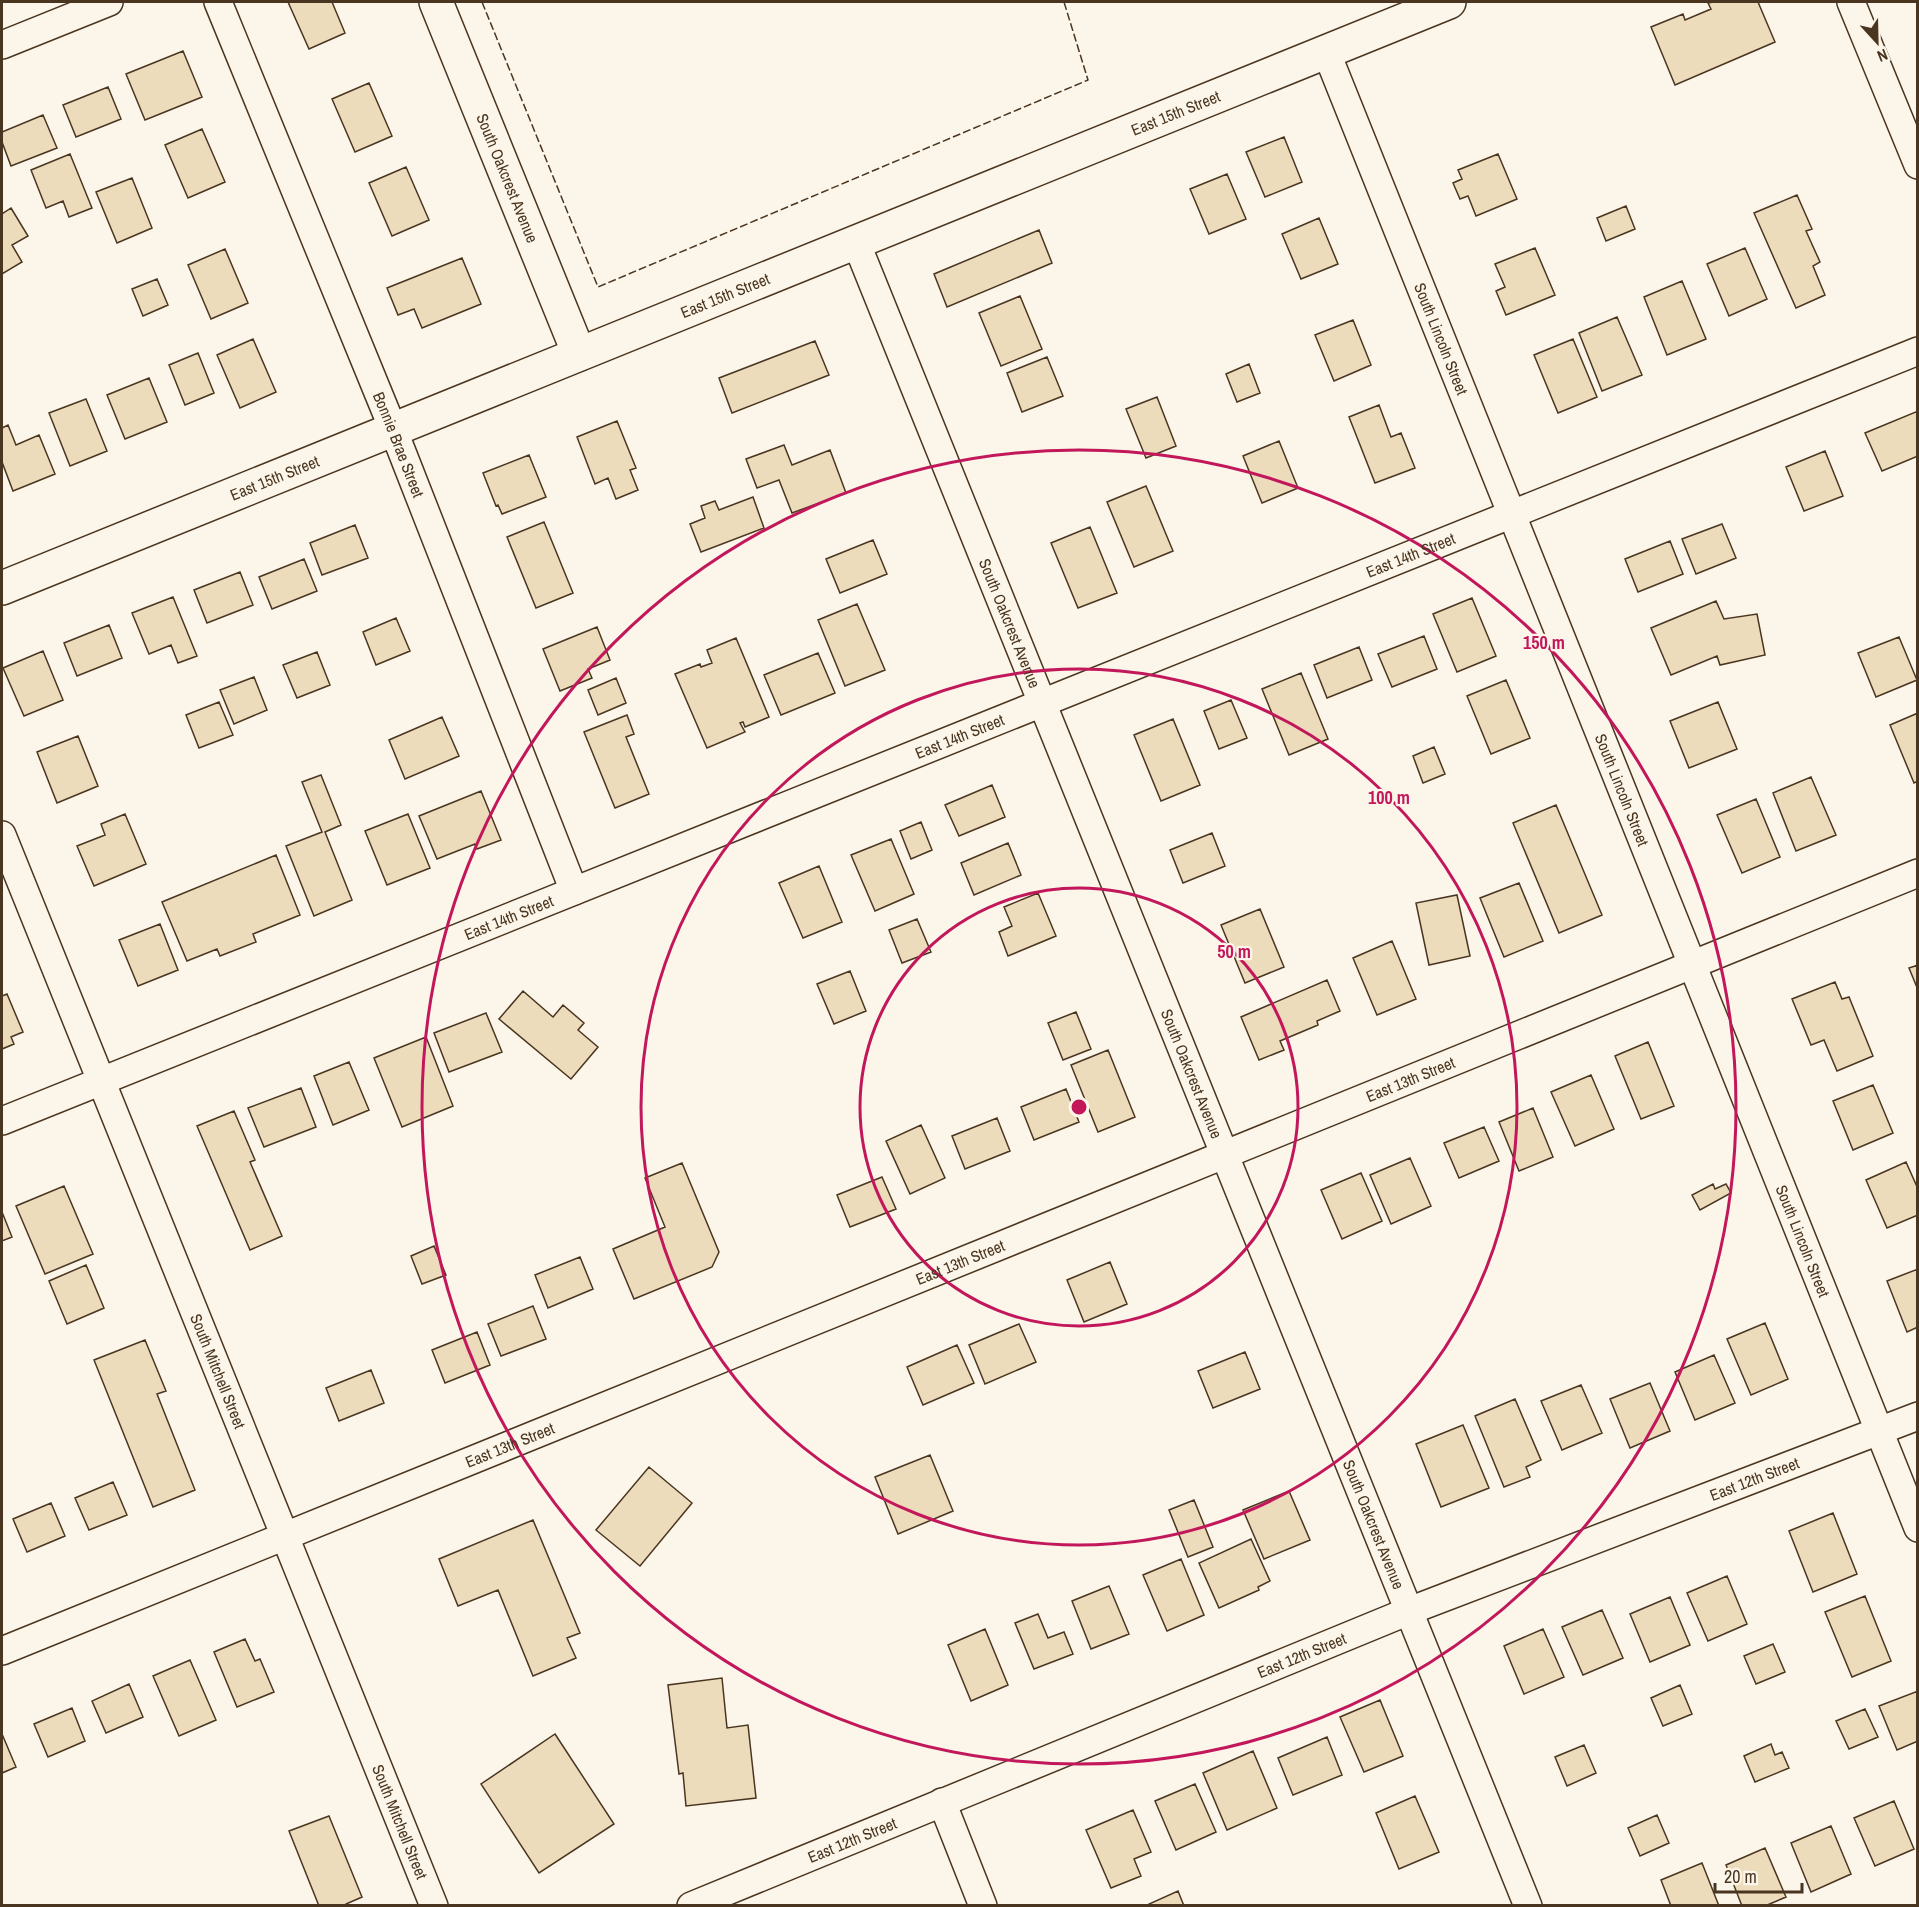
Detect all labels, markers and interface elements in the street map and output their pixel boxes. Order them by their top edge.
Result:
north arrow [1847,12,1907,72]
text: N [1874,44,1891,68]
street label: East 15th Street [1128,85,1224,141]
street label: South Oakcrest Avenue [471,110,544,246]
street label: East 15th Street [677,267,773,323]
street label: South Lincoln Street [1409,279,1474,398]
street label: Bonnie Brae Street [368,388,430,501]
street label: East 15th Street [227,450,323,506]
street label: East 14th Street [1363,527,1459,583]
street label: South Oakcrest Avenue [974,555,1046,691]
text: 150 m [1523,630,1565,655]
street label: East 14th Street [912,708,1008,764]
street label: South Lincoln Street [1590,731,1655,850]
text: 100 m [1368,785,1410,810]
street label: East 14th Street [461,890,557,945]
text: 50 m [1217,939,1251,964]
street label: South Oakcrest Avenue [1156,1006,1228,1142]
street label: East 13th Street [1363,1051,1458,1107]
centre of rings [1069,1097,1089,1117]
street label: South Lincoln Street [1771,1182,1835,1301]
street label: East 13th Street [912,1234,1008,1290]
street label: South Mitchell Street [185,1310,251,1432]
street label: East 13th Street [462,1417,558,1473]
street label: East 12th Street [1706,1451,1803,1506]
street label: South Oakcrest Avenue [1338,1456,1410,1592]
street label: East 12th Street [1254,1627,1350,1683]
street label: South Mitchell Street [367,1761,433,1883]
street label: East 12th Street [804,1812,900,1868]
scale bar [1715,1856,1802,1894]
text: 20 m [1724,1864,1757,1889]

